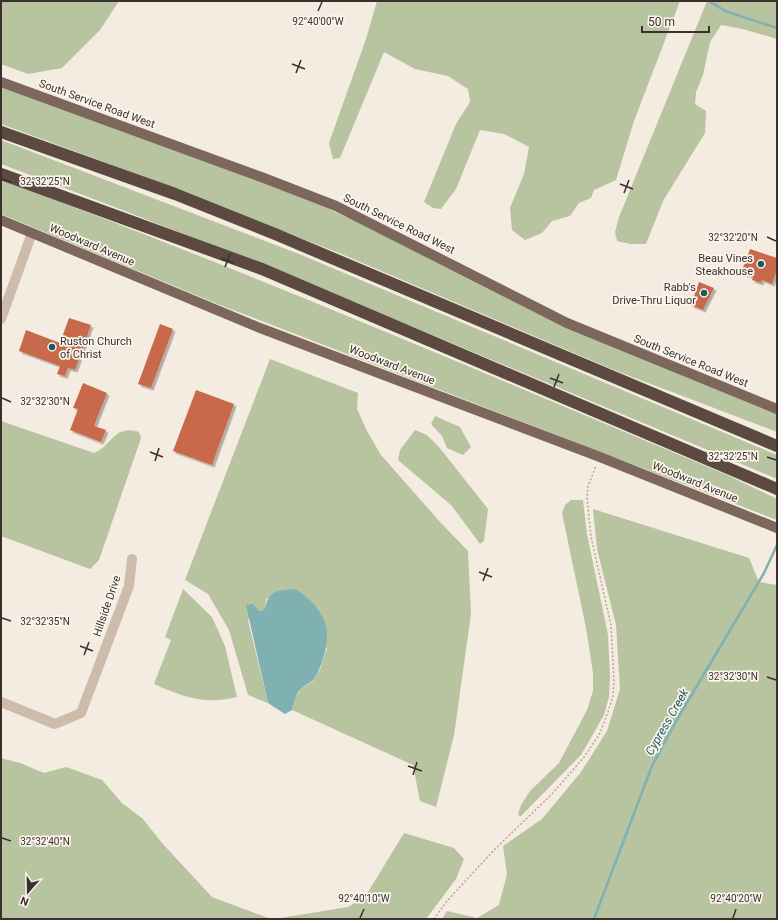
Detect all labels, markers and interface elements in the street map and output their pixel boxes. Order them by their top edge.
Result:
scale bar [642,8,709,34]
text: 50 m [648,15,675,29]
text: 92°40'00"W [292,16,344,27]
street label: South Service Road West [37,77,157,131]
text: 32°32'25"N [20,176,70,187]
street label: South Service Road West [341,191,457,257]
street label: Woodward Avenue [48,221,137,269]
text: 32°32'20"N [708,232,758,243]
place label: Beau Vines Steakhouse [696,252,753,278]
marker: Beau Vines Steakhouse [756,259,766,269]
place label: Rabb's Drive-Thru Liquor [612,281,696,307]
marker: Rabb's Drive-Thru Liquor [699,288,709,298]
street label: South Service Road West [632,332,751,390]
place label: Ruston Church of Christ [60,335,132,361]
marker: Ruston Church of Christ [47,342,57,352]
street label: Woodward Avenue [347,343,437,387]
text: 32°32'30"N [20,396,70,407]
text: 32°32'25"N [708,451,758,462]
street label: Woodward Avenue [650,459,740,505]
street label: Hillside Drive [90,574,124,638]
text: 32°32'35"N [20,616,70,627]
text: 32°32'30"N [708,671,758,682]
water label: Cypress Creek [642,685,692,758]
text: 32°32'40"N [20,836,70,847]
north arrow [8,872,48,912]
text: N [19,893,31,908]
text: 92°40'10"W [338,893,390,904]
text: 92°40'20"W [710,893,762,904]

